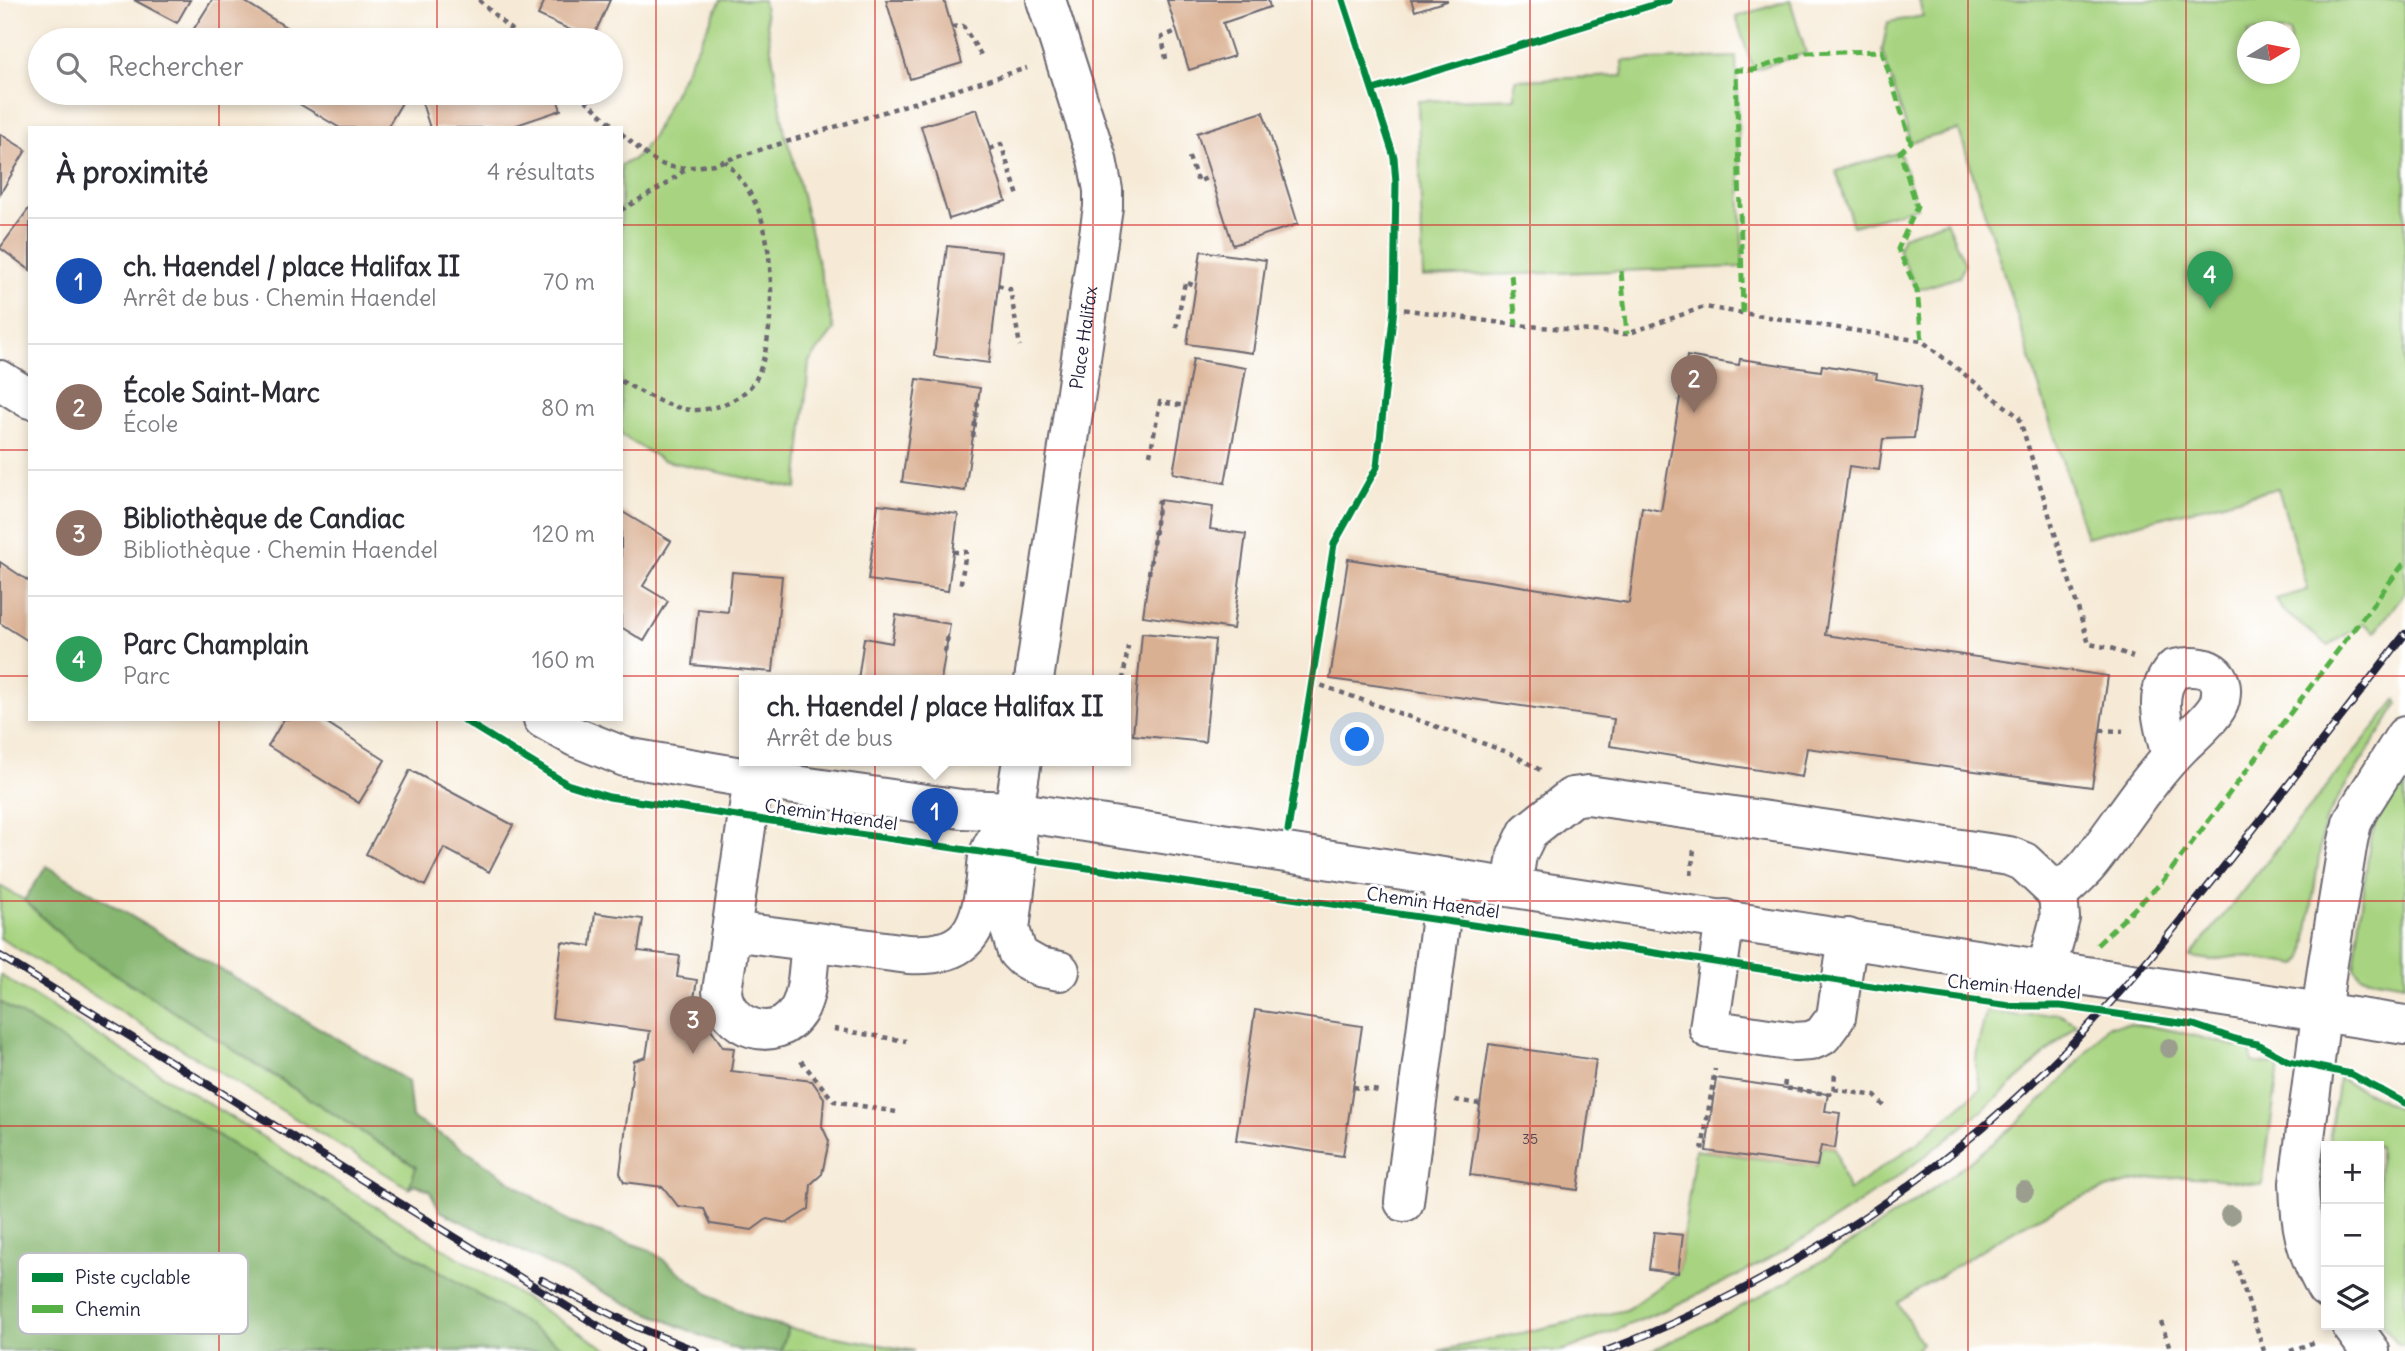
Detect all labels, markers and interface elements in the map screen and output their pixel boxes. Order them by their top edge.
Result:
north arrow [2237,21,2300,84]
search box [28,28,623,105]
icon: search [52,48,90,86]
text: Rechercher [108,50,244,83]
text: À proximité [56,153,208,191]
text: 4 résultats [487,157,595,186]
text: ch. Haendel / place Halifax II [123,250,460,283]
pin: 4 [2187,251,2233,309]
text: 1 [74,267,84,296]
text: 70 m [543,267,595,296]
text: Arrêt de bus · Chemin Haendel [123,283,437,312]
street label: Place Halifax [1065,284,1102,391]
pin: 2 [1671,355,1717,413]
text: École Saint-Marc [123,376,320,409]
text: 2 [73,393,85,422]
text: 80 m [541,393,595,422]
text: École [123,409,178,438]
text: Bibliothèque de Candiac [123,502,405,535]
text: 3 [72,519,86,548]
text: 120 m [532,519,595,548]
text: Bibliothèque · Chemin Haendel [123,535,438,564]
text: Parc Champlain [123,628,309,661]
text: 4 [72,645,86,674]
text: 160 m [532,645,595,674]
text: Parc [123,661,170,690]
popup [739,675,1131,766]
text: ch. Haendel / place Halifax II [766,690,1104,723]
your location [1340,722,1374,756]
text: Arrêt de bus [766,723,893,752]
pin: 1 [912,788,958,846]
street label: Chemin Haendel [763,794,899,835]
street label: Chemin Haendel [1365,882,1501,923]
street label: Chemin Haendel [1946,969,2082,1004]
pin: 3 [670,996,716,1054]
house number: 35 [1522,1130,1538,1148]
map controls [2321,1141,2384,1330]
button: + [2321,1141,2384,1204]
button: − [2321,1204,2384,1267]
legend [18,1253,248,1334]
text: Piste cyclable [75,1265,191,1289]
button: layers [2321,1267,2384,1330]
text: Chemin [75,1297,141,1321]

